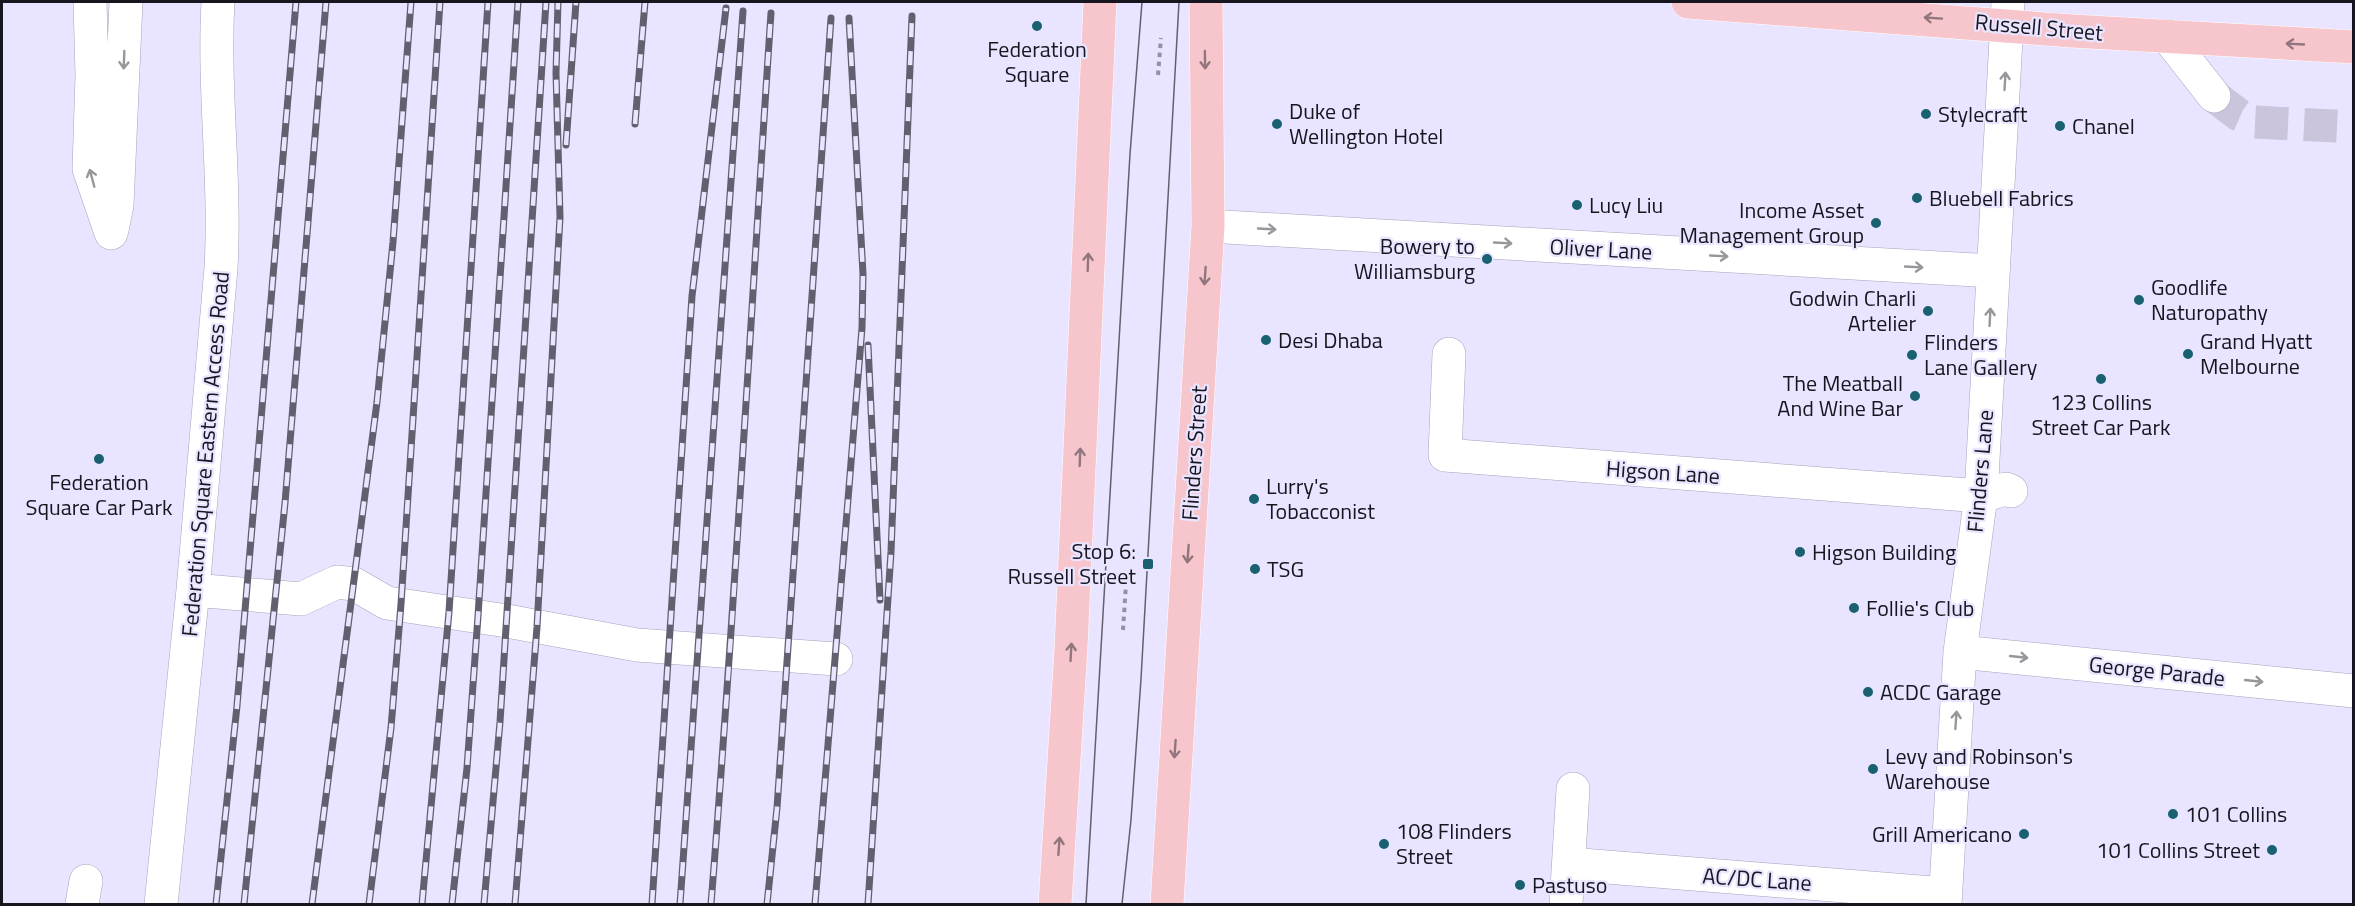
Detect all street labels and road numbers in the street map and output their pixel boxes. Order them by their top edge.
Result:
street label: Russell Street [1974,4,2105,50]
street label: Oliver Lane [1549,229,1653,269]
street label: Federation Square Eastern Access Road [172,270,238,638]
street label: Flinders Street [1172,384,1216,522]
street label: Flinders Lane [1958,408,2002,534]
street label: Higson Lane [1605,451,1721,493]
street label: George Parade [2087,647,2227,695]
street label: AC/DC Lane [1701,858,1813,900]

